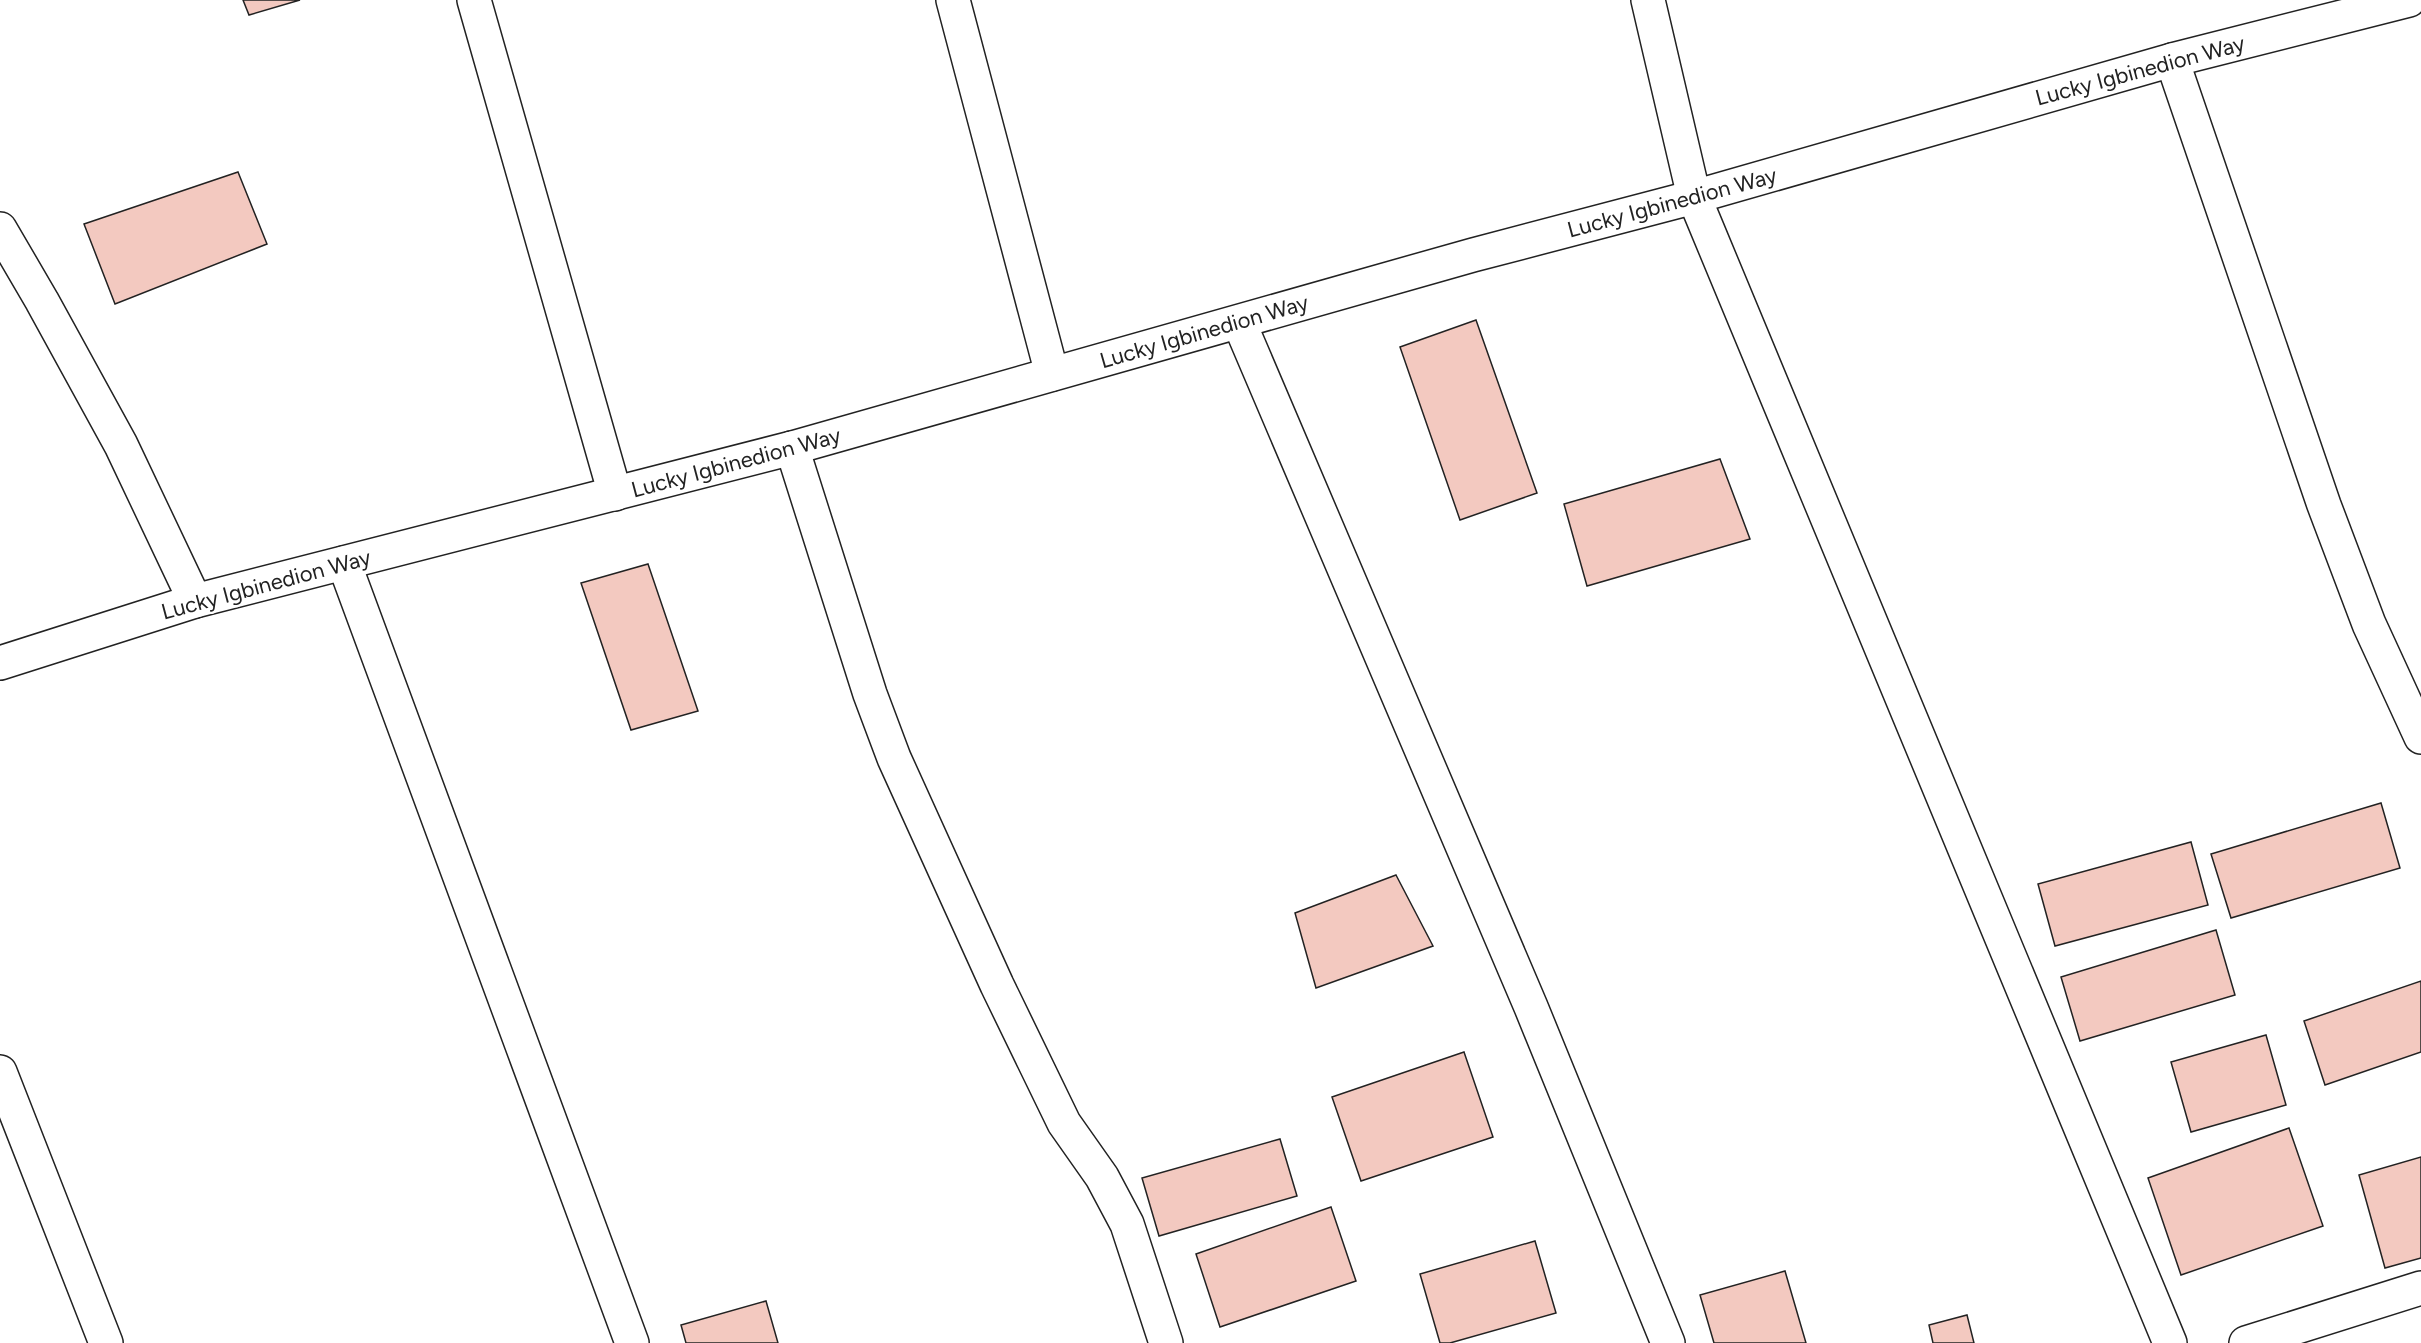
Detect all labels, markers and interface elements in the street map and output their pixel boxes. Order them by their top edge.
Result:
street label: Lucky Igbinedion Way [2032,29,2248,111]
street label: Lucky Igbinedion Way [1564,161,1780,243]
street label: Lucky Igbinedion Way [1097,289,1312,374]
street label: Lucky Igbinedion Way [628,421,844,503]
street label: Lucky Igbinedion Way [158,543,374,625]

